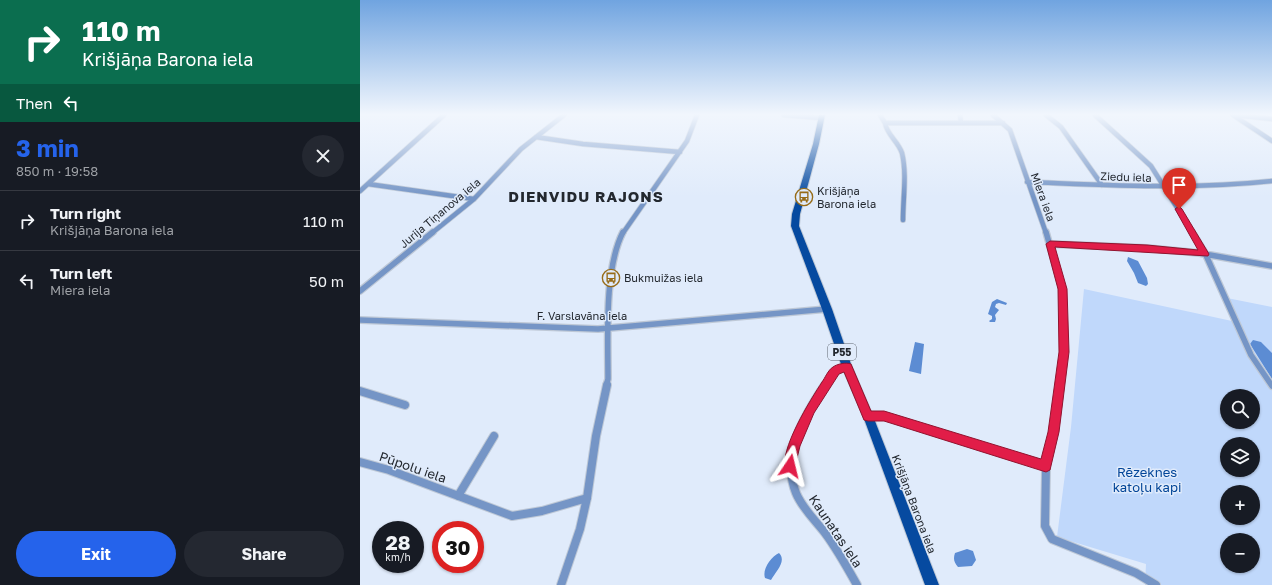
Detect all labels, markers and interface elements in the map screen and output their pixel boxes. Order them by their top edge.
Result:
text: 110 m [82,14,161,47]
icon: right [16,16,68,68]
text: Krišjāņa Barona iela [82,48,253,70]
icon: left [60,92,82,114]
text: Then [16,94,52,112]
text: 3 min [16,133,79,162]
button: close [302,135,344,177]
text: 850 m · 19:58 [16,163,98,179]
pin [1162,168,1196,209]
street label: Ziedu iela [1100,169,1152,184]
street label: Miera iela [1029,171,1058,223]
icon: arrive [1168,174,1190,196]
street label: Jurija Tiņanova iela [397,175,483,251]
place label: Krišjāņa Barona iela [817,184,876,210]
district label: DIENVIDU RAJONS [508,187,664,205]
bus stop icon: Krišjāņa Barona iela [794,187,814,207]
text: Turn right [50,204,121,222]
icon: right [16,210,38,232]
text: 110 m [303,212,344,230]
text: Krišjāņa Barona iela [50,222,174,238]
text: Turn left [50,264,112,282]
bus stop icon: Bukmuižas iela [601,268,621,288]
icon: left [16,270,38,292]
place label: Bukmuižas iela [624,271,703,284]
text: 50 m [309,272,344,290]
text: Miera iela [50,282,110,298]
street label: F. Varslavāna iela [537,309,627,322]
road number: P55 [828,344,856,360]
map controls [1220,389,1260,573]
button: search [1220,389,1260,429]
button: layers [1220,437,1260,477]
position arrow [769,445,811,487]
street label: Pūpolu iela [377,448,449,486]
street label: Krišjāņa Barona iela [889,453,939,555]
park label: Rēzeknes katoļu kapi [1113,464,1181,495]
button: + [1220,485,1260,525]
street label: Kaunatas iela [806,492,866,570]
speed limit sign: 30 [432,521,484,573]
text: 28 [385,530,410,554]
button: Exit [16,531,176,577]
button: Share [184,531,344,577]
button: − [1220,533,1260,573]
text: km/h [385,551,411,563]

